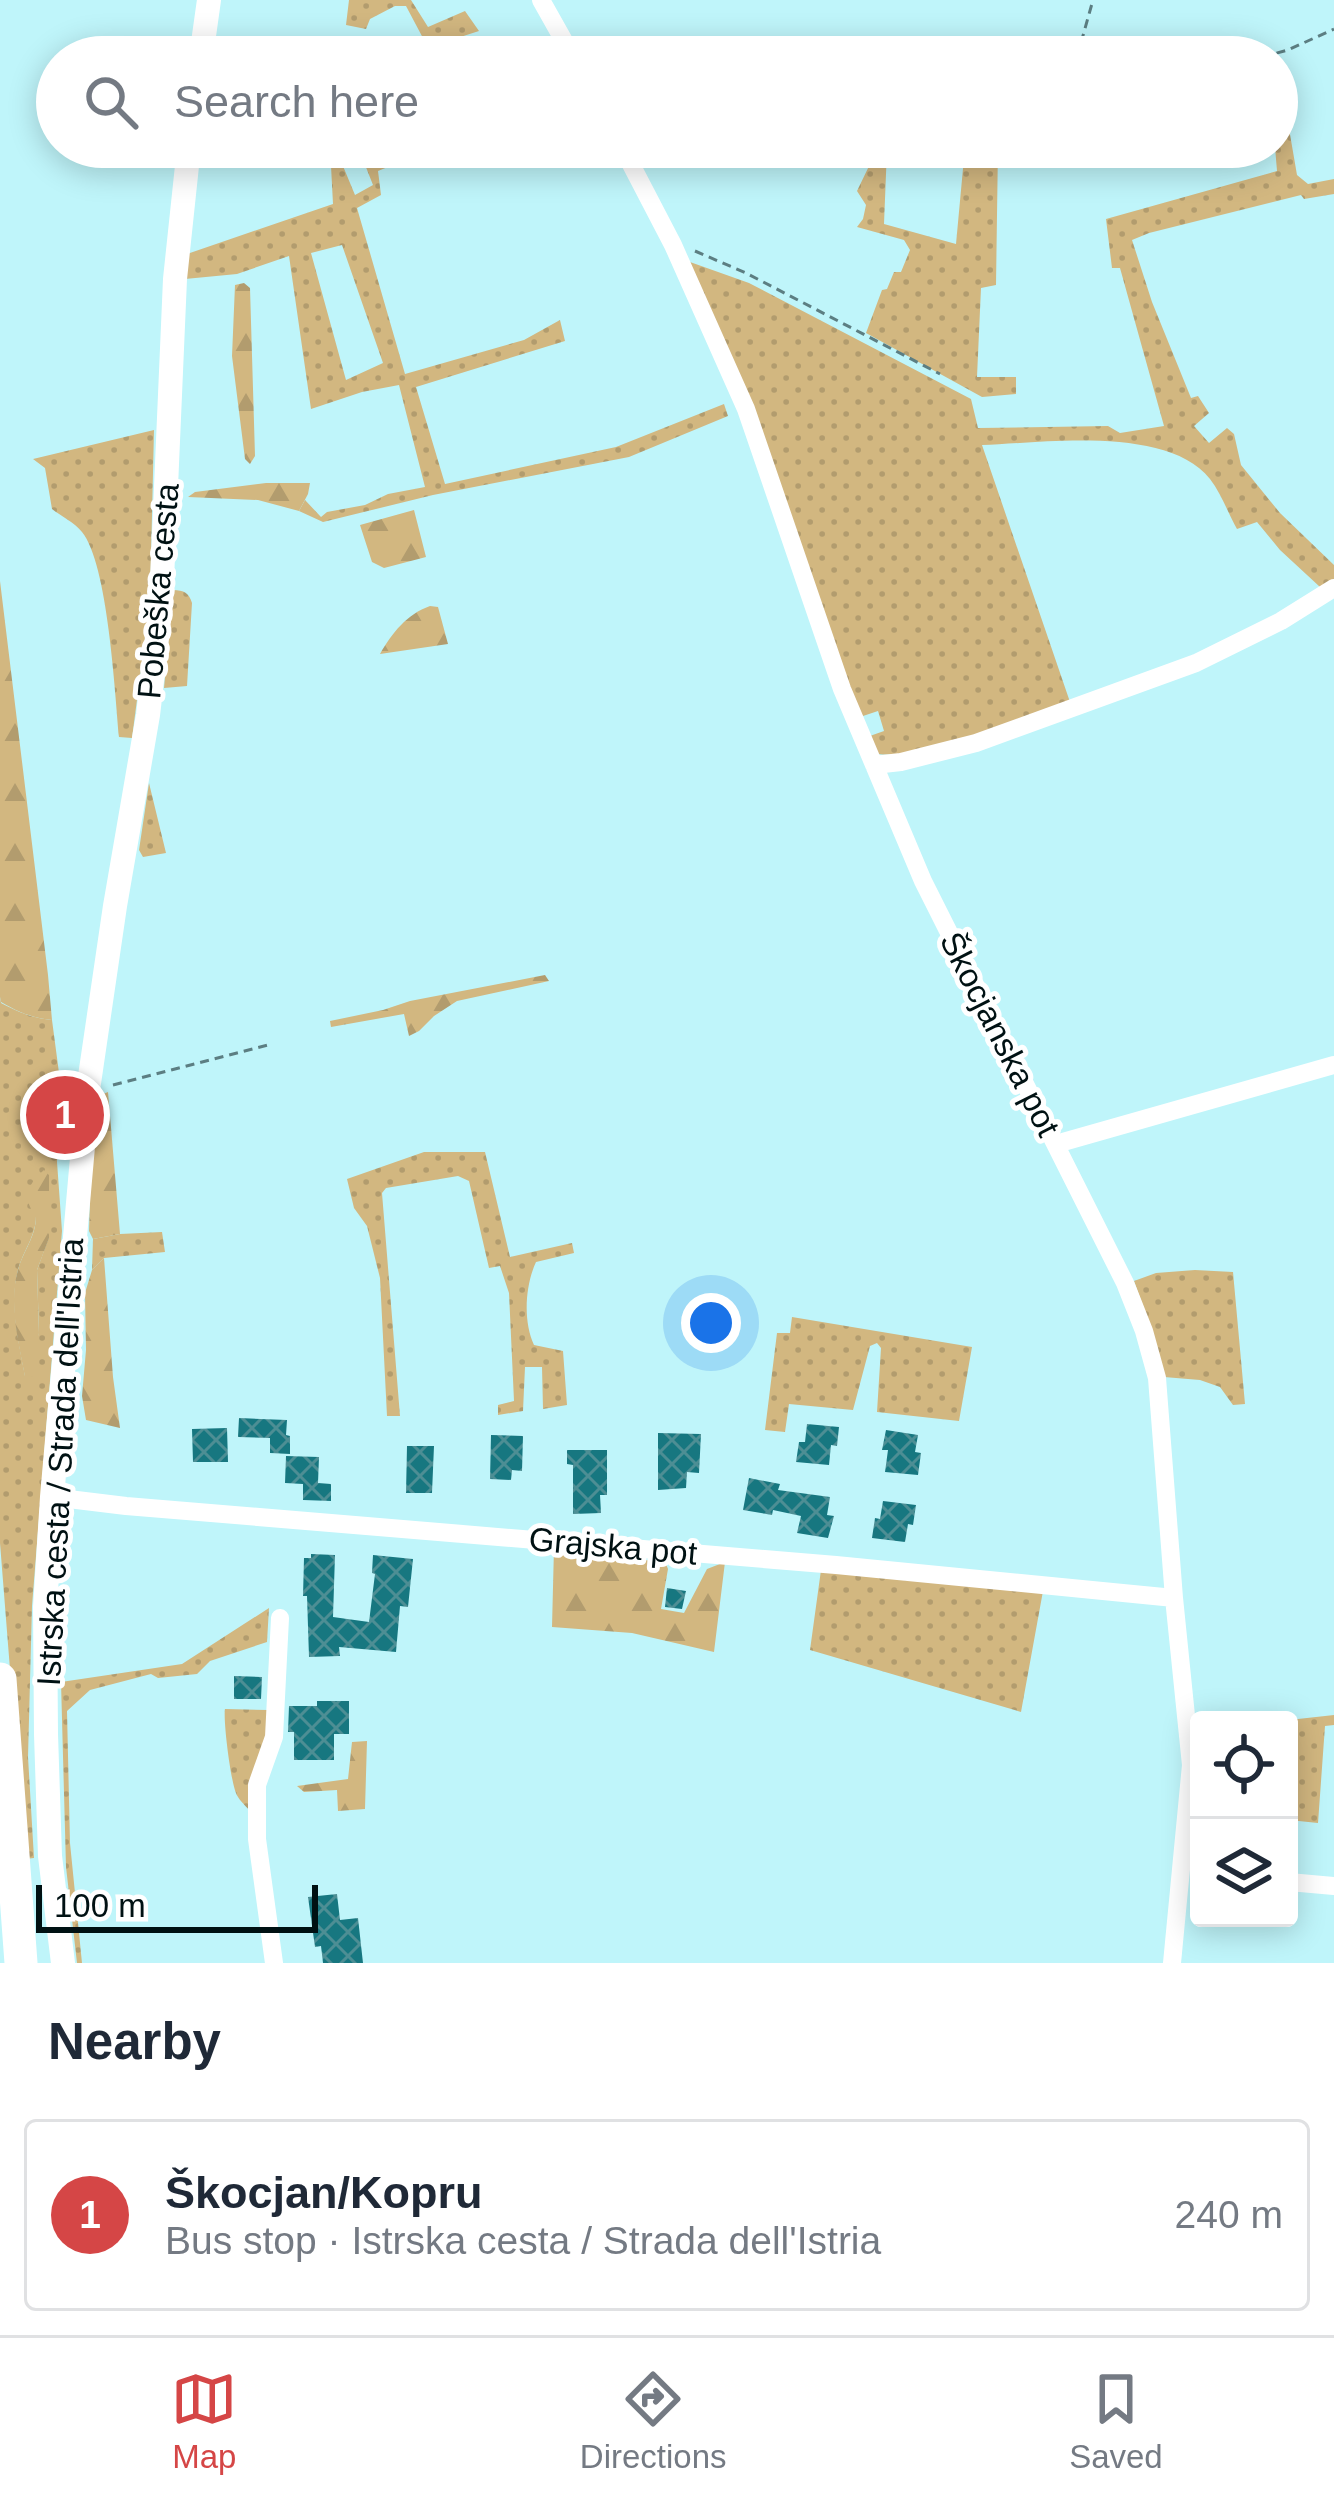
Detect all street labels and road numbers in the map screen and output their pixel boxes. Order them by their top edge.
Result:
street label: Pobeška cesta [130,481,186,700]
street label: Škocjanska pot [933,926,1067,1142]
street label: Istrska cesta / Strada dell'Istria [30,1237,90,1687]
street label: Grajska pot [527,1520,699,1572]

